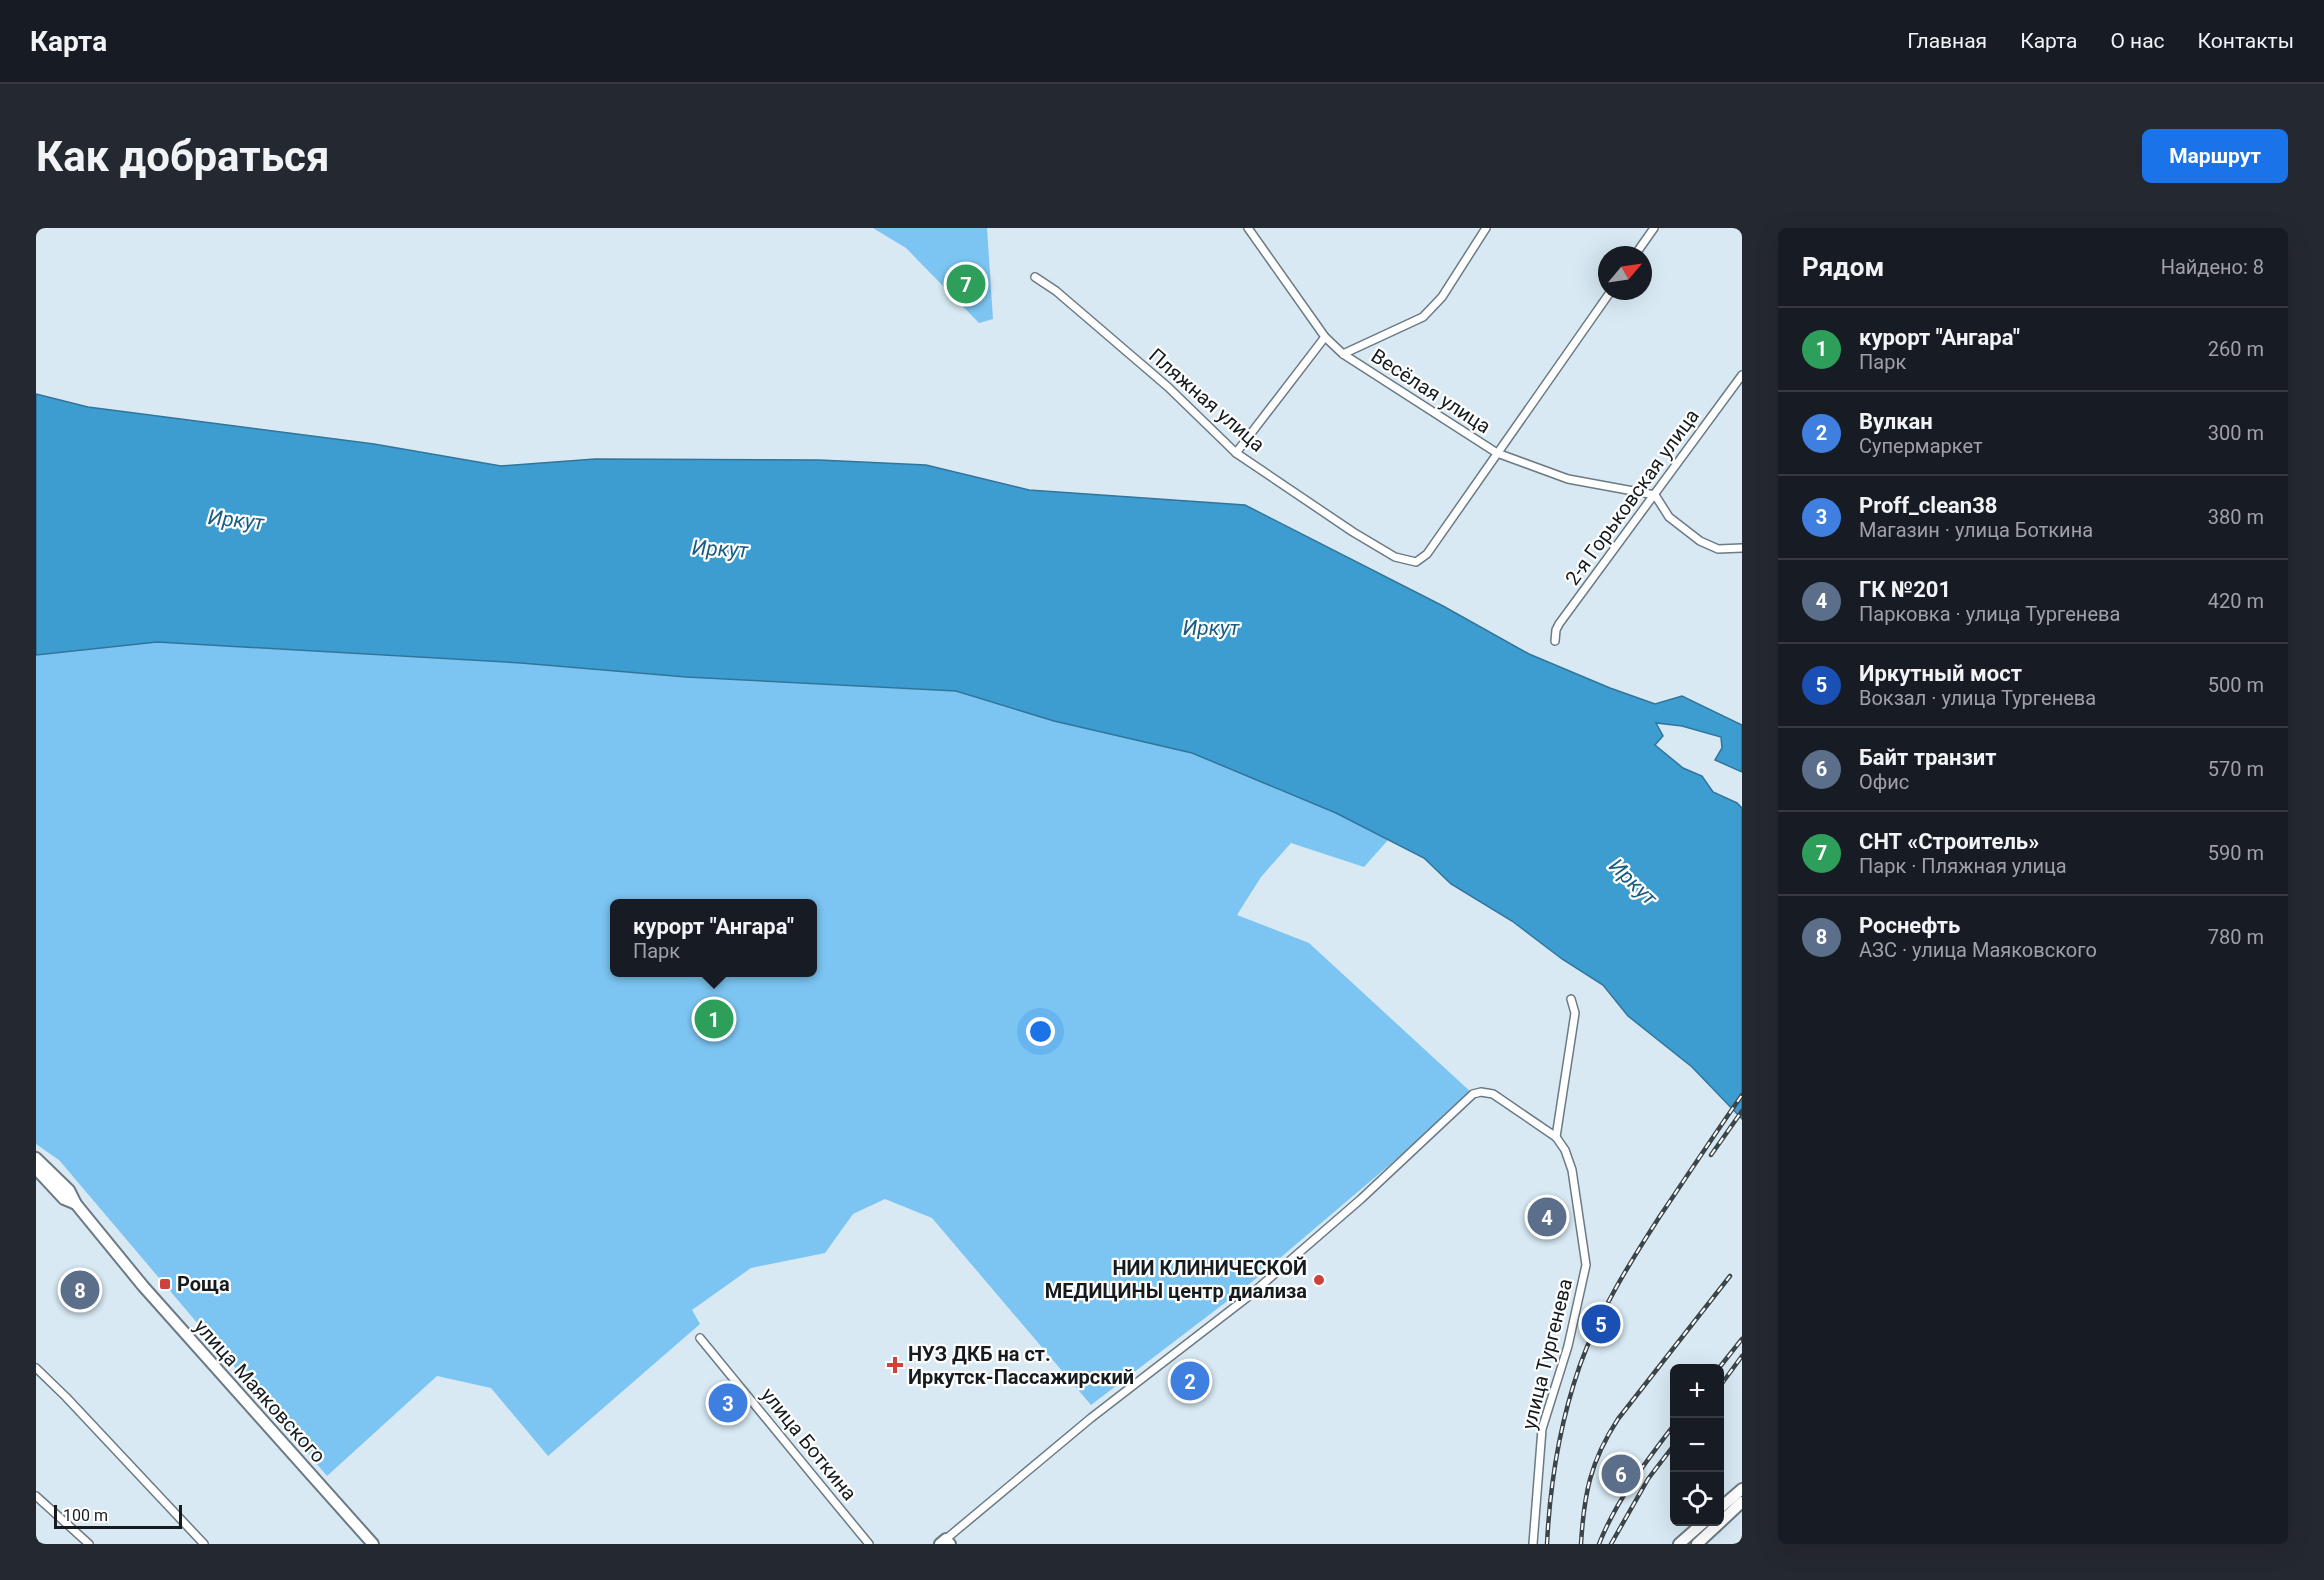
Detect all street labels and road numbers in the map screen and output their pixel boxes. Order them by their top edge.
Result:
street label: Пляжная улица [1144,343,1270,457]
street label: Весёлая улица [1367,344,1495,438]
street label: 2-я Горьковская улица [1560,404,1704,590]
street label: улица Тургенева [1517,1276,1577,1432]
street label: улица Маяковского [189,1314,331,1468]
street label: улица Боткина [756,1383,862,1505]

